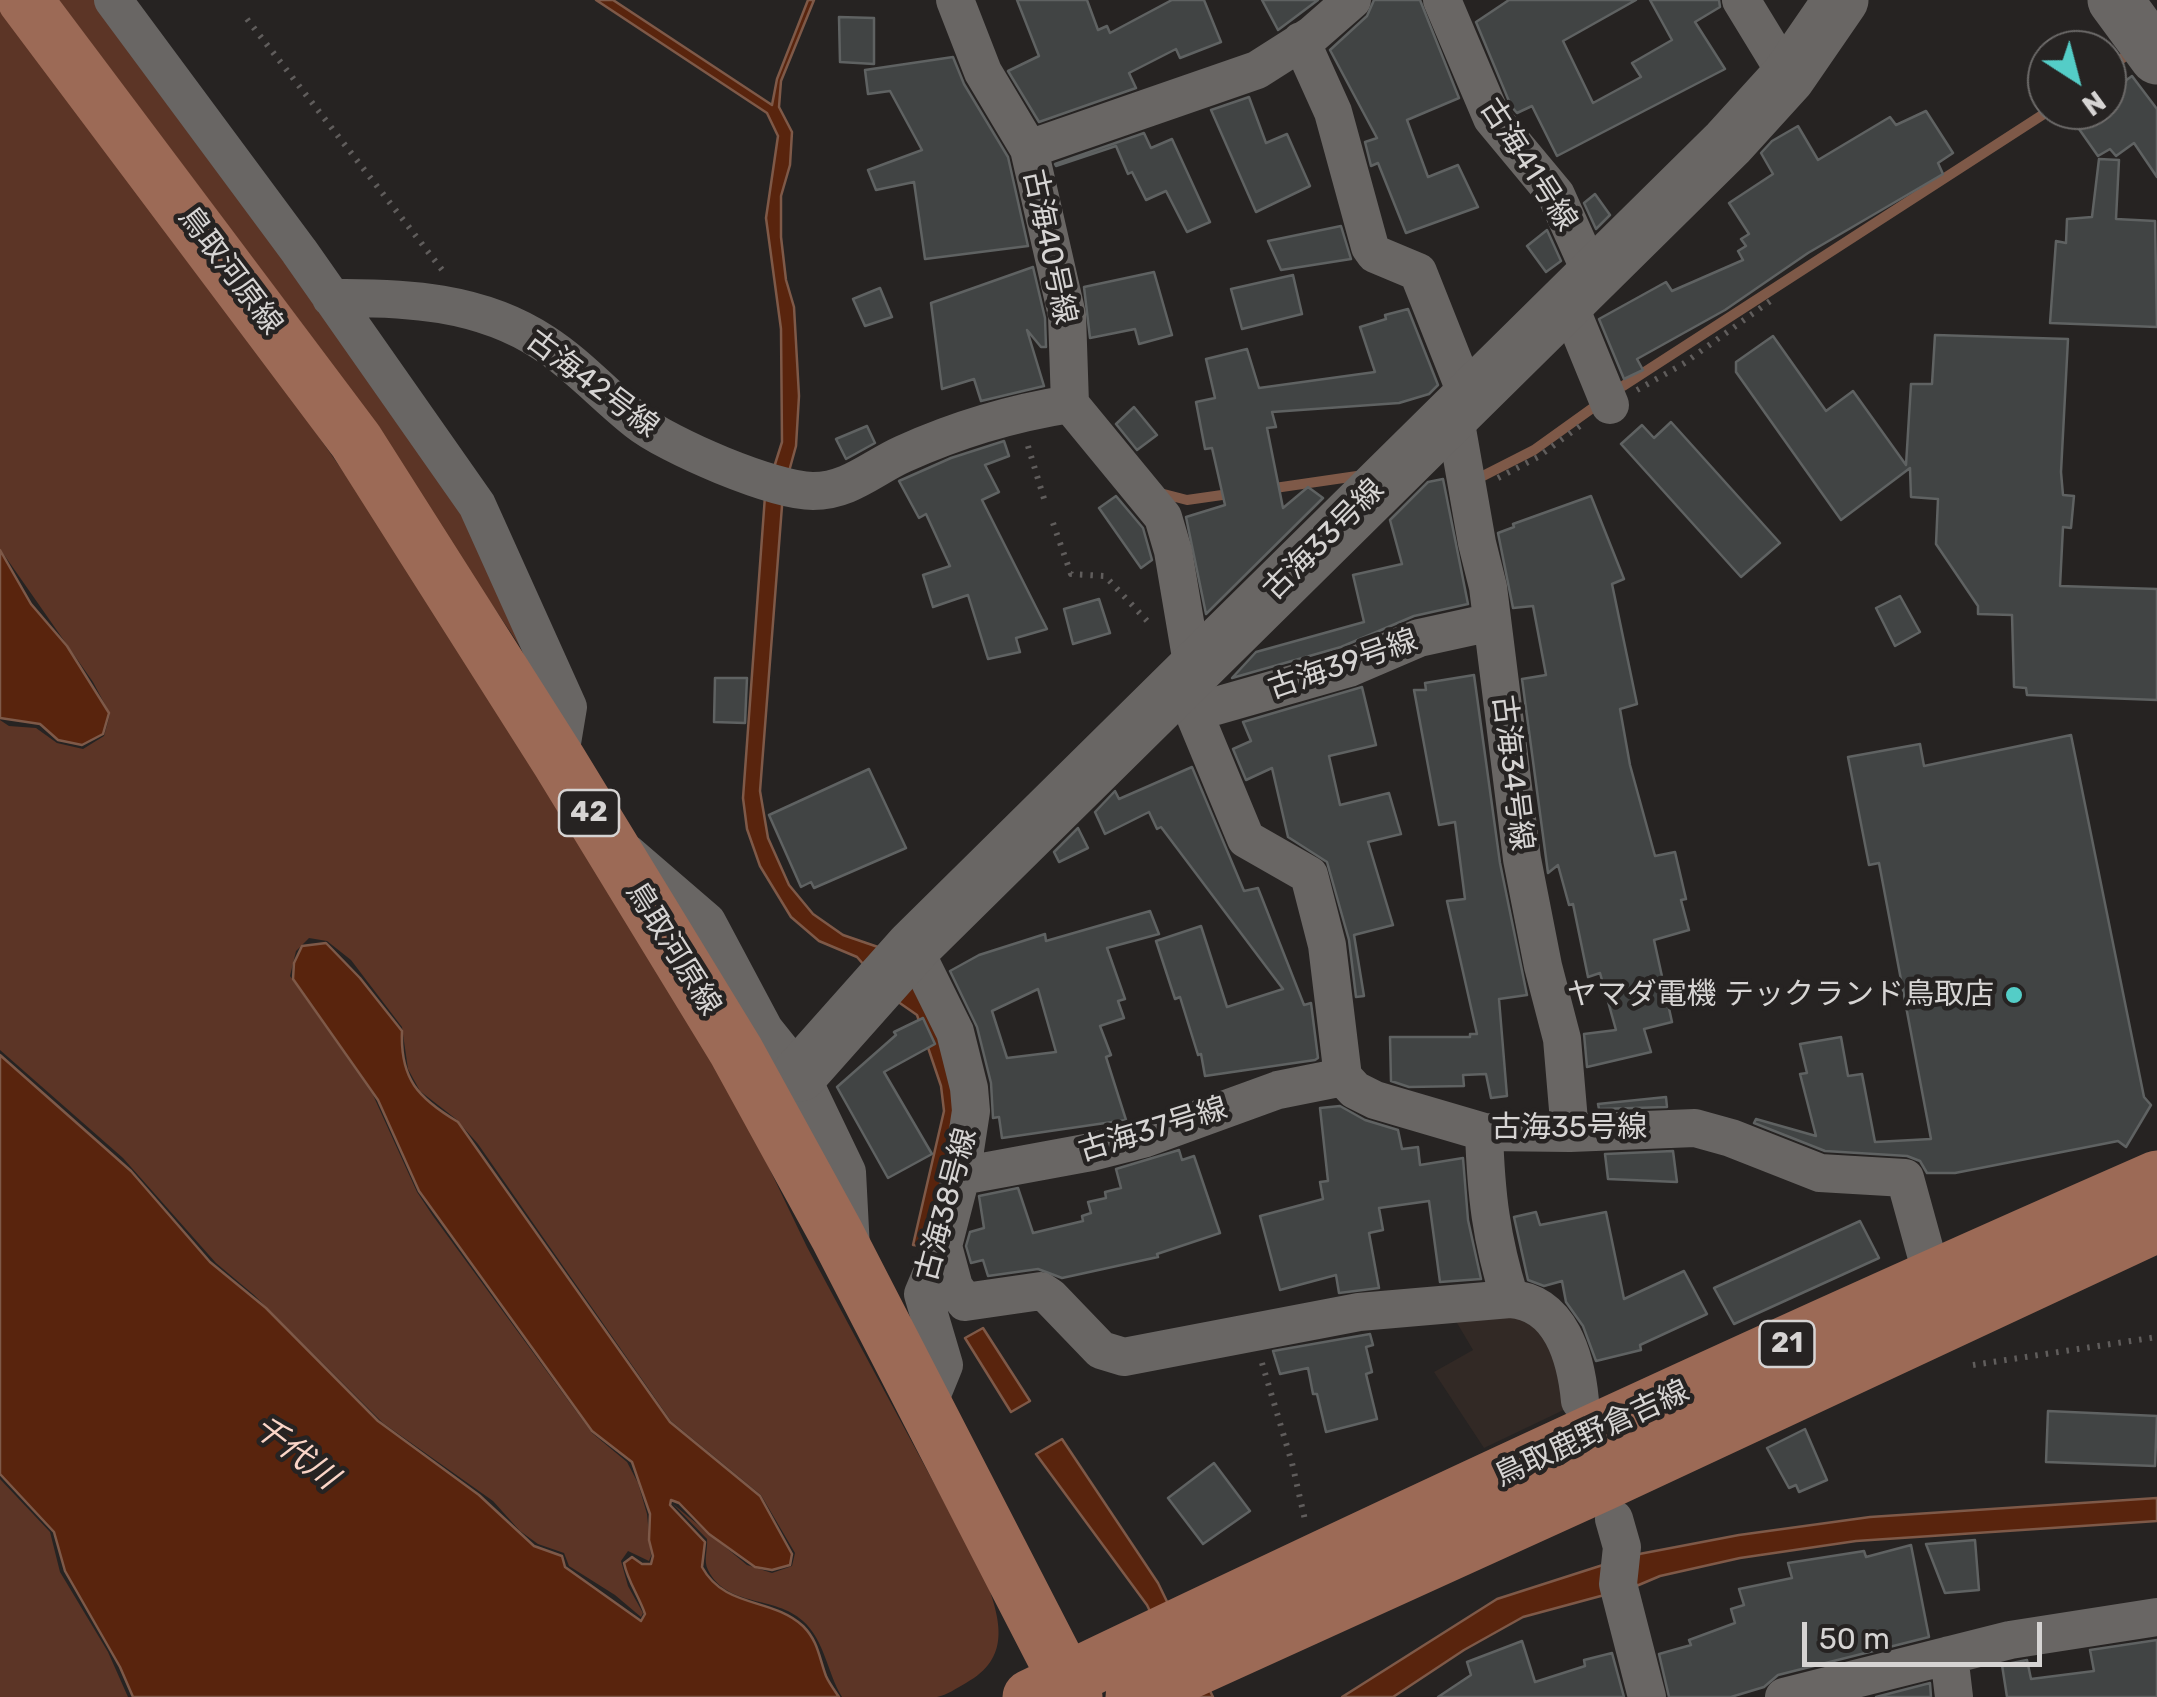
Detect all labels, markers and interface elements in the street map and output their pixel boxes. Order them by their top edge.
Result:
north arrow [2027,30,2127,130]
text: N [2076,84,2112,122]
street label: 古海41号線 [1472,92,1584,238]
street label: 古海40号線 [1015,166,1083,328]
street label: 鳥取河原線 [170,200,290,342]
street label: 古海42号線 [519,323,665,445]
street label: 古海33号線 [1256,472,1392,608]
street label: 古海39号線 [1263,623,1423,707]
street label: 古海34号線 [1485,693,1539,853]
road number: 42 [559,790,619,836]
street label: 鳥取河原線 [618,876,728,1022]
place label: ヤマダ電機 テックランド鳥取店 [1567,977,1994,1013]
marker: ヤマダ電機 テックランド鳥取店 [2003,984,2025,1006]
street label: 古海37号線 [1074,1090,1232,1170]
street label: 古海35号線 [1491,1110,1647,1146]
street label: 古海38号線 [909,1124,985,1286]
road number: 21 [1760,1321,1814,1367]
street label: 鳥取鹿野倉吉線 [1489,1373,1695,1495]
water label: 千代川 [245,1408,345,1498]
scale bar [1807,1602,2047,1664]
text: 50 m [1819,1621,1890,1657]

